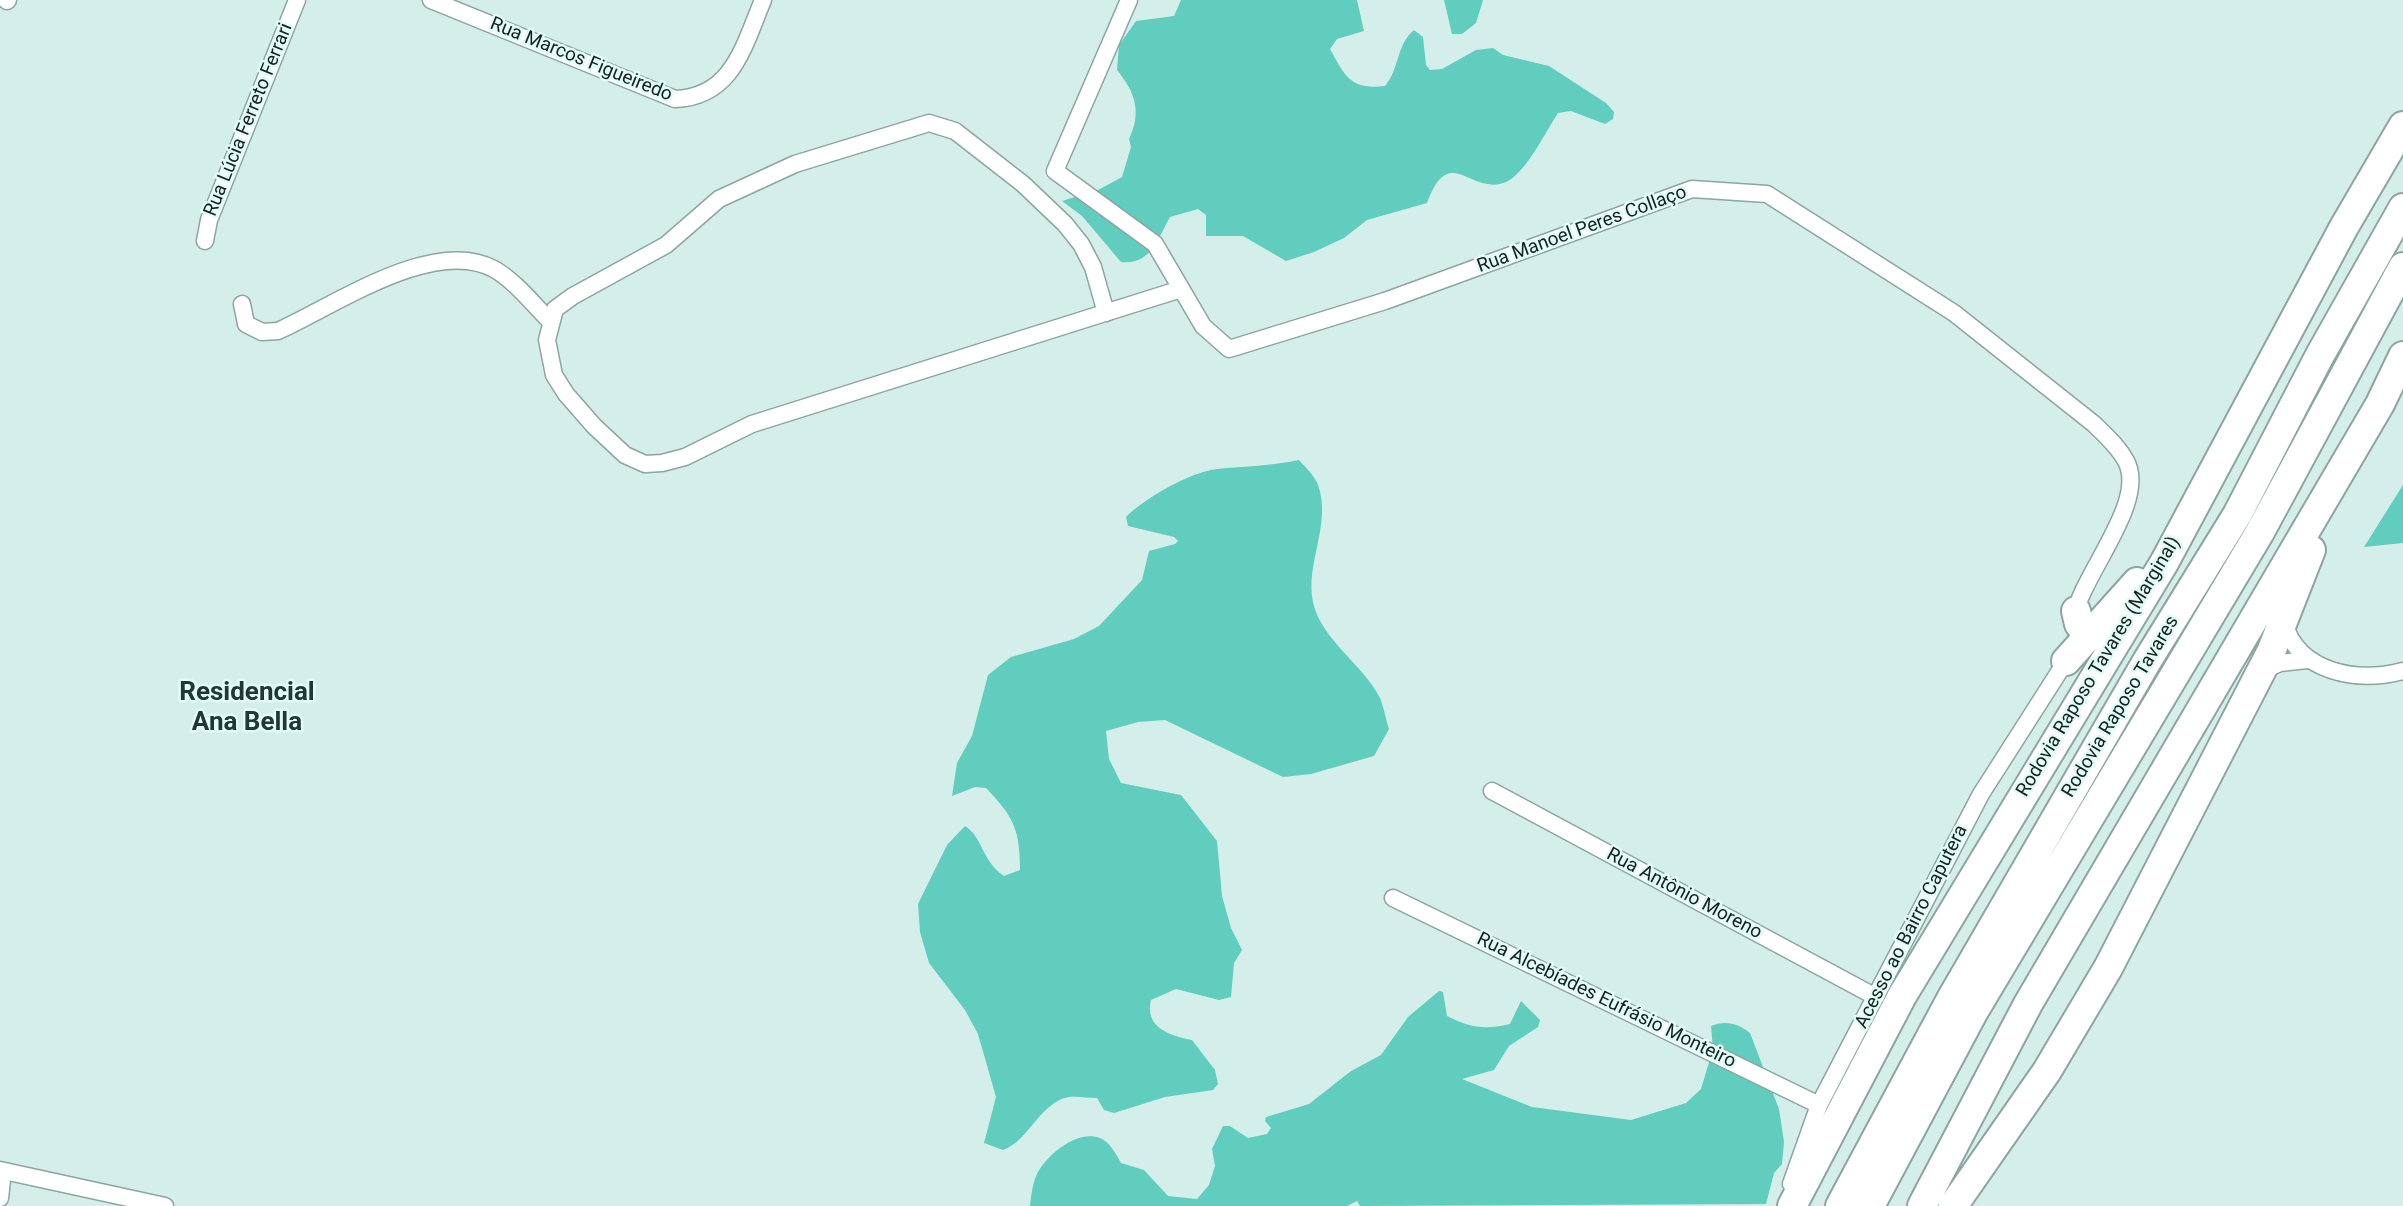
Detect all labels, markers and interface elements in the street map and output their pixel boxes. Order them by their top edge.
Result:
street label: Rua Marcos Figueiredo [487,13,675,107]
street label: Rua Lúcia Ferreto Ferrari [200,20,298,220]
street label: Rua Manoel Peres Collaço [1474,181,1690,279]
street label: Rodovia Raposo Tavares (Marginal) [2012,533,2186,801]
street label: Rodovia Raposo Tavares [2058,612,2184,802]
district label: Residencial Ana Bella [179,677,315,738]
street label: Acesso ao Bairro Caputera [1851,822,1973,1032]
street label: Rua Antônio Moreno [1602,843,1766,945]
street label: Rua Alcebíades Eufrásio Monteiro [1473,928,1739,1074]

